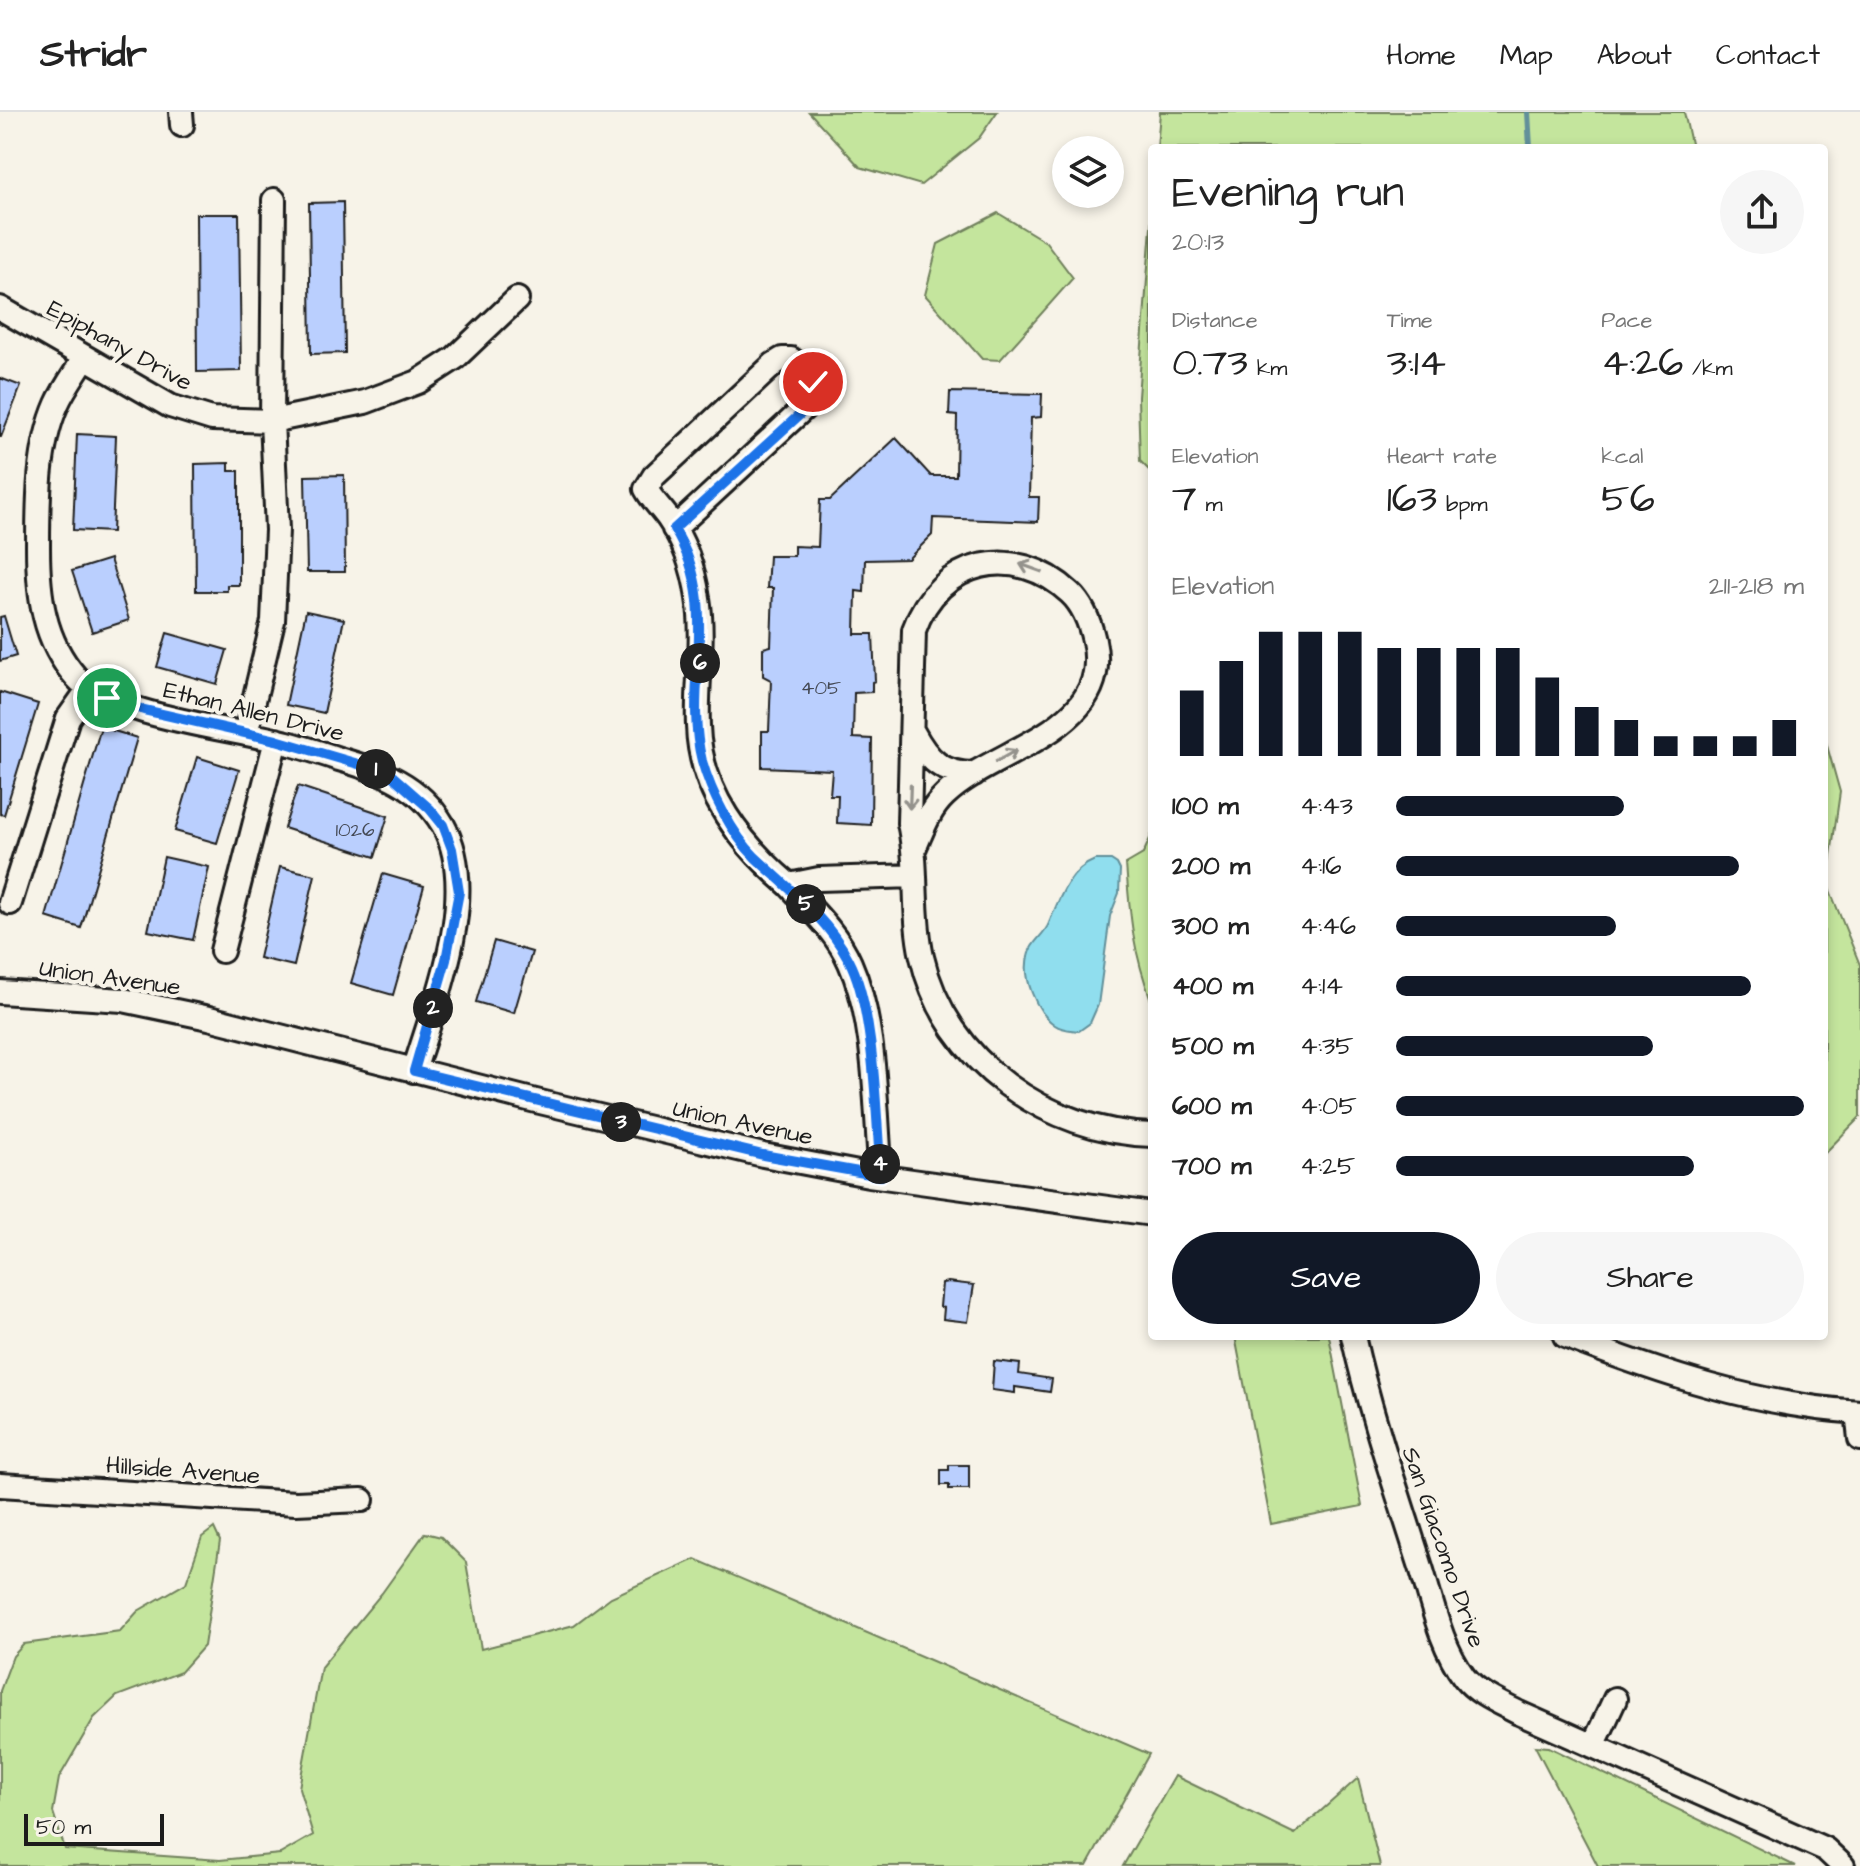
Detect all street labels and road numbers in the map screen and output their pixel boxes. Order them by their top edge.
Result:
street label: Epiphany Drive [40,292,198,401]
street label: Ethan Allen Drive [160,673,348,751]
street label: Union Avenue [37,951,183,1005]
street label: Union Avenue [670,1092,816,1154]
street label: San Giacomo Drive [1393,1442,1493,1652]
street label: Hillside Avenue [105,1449,261,1493]

